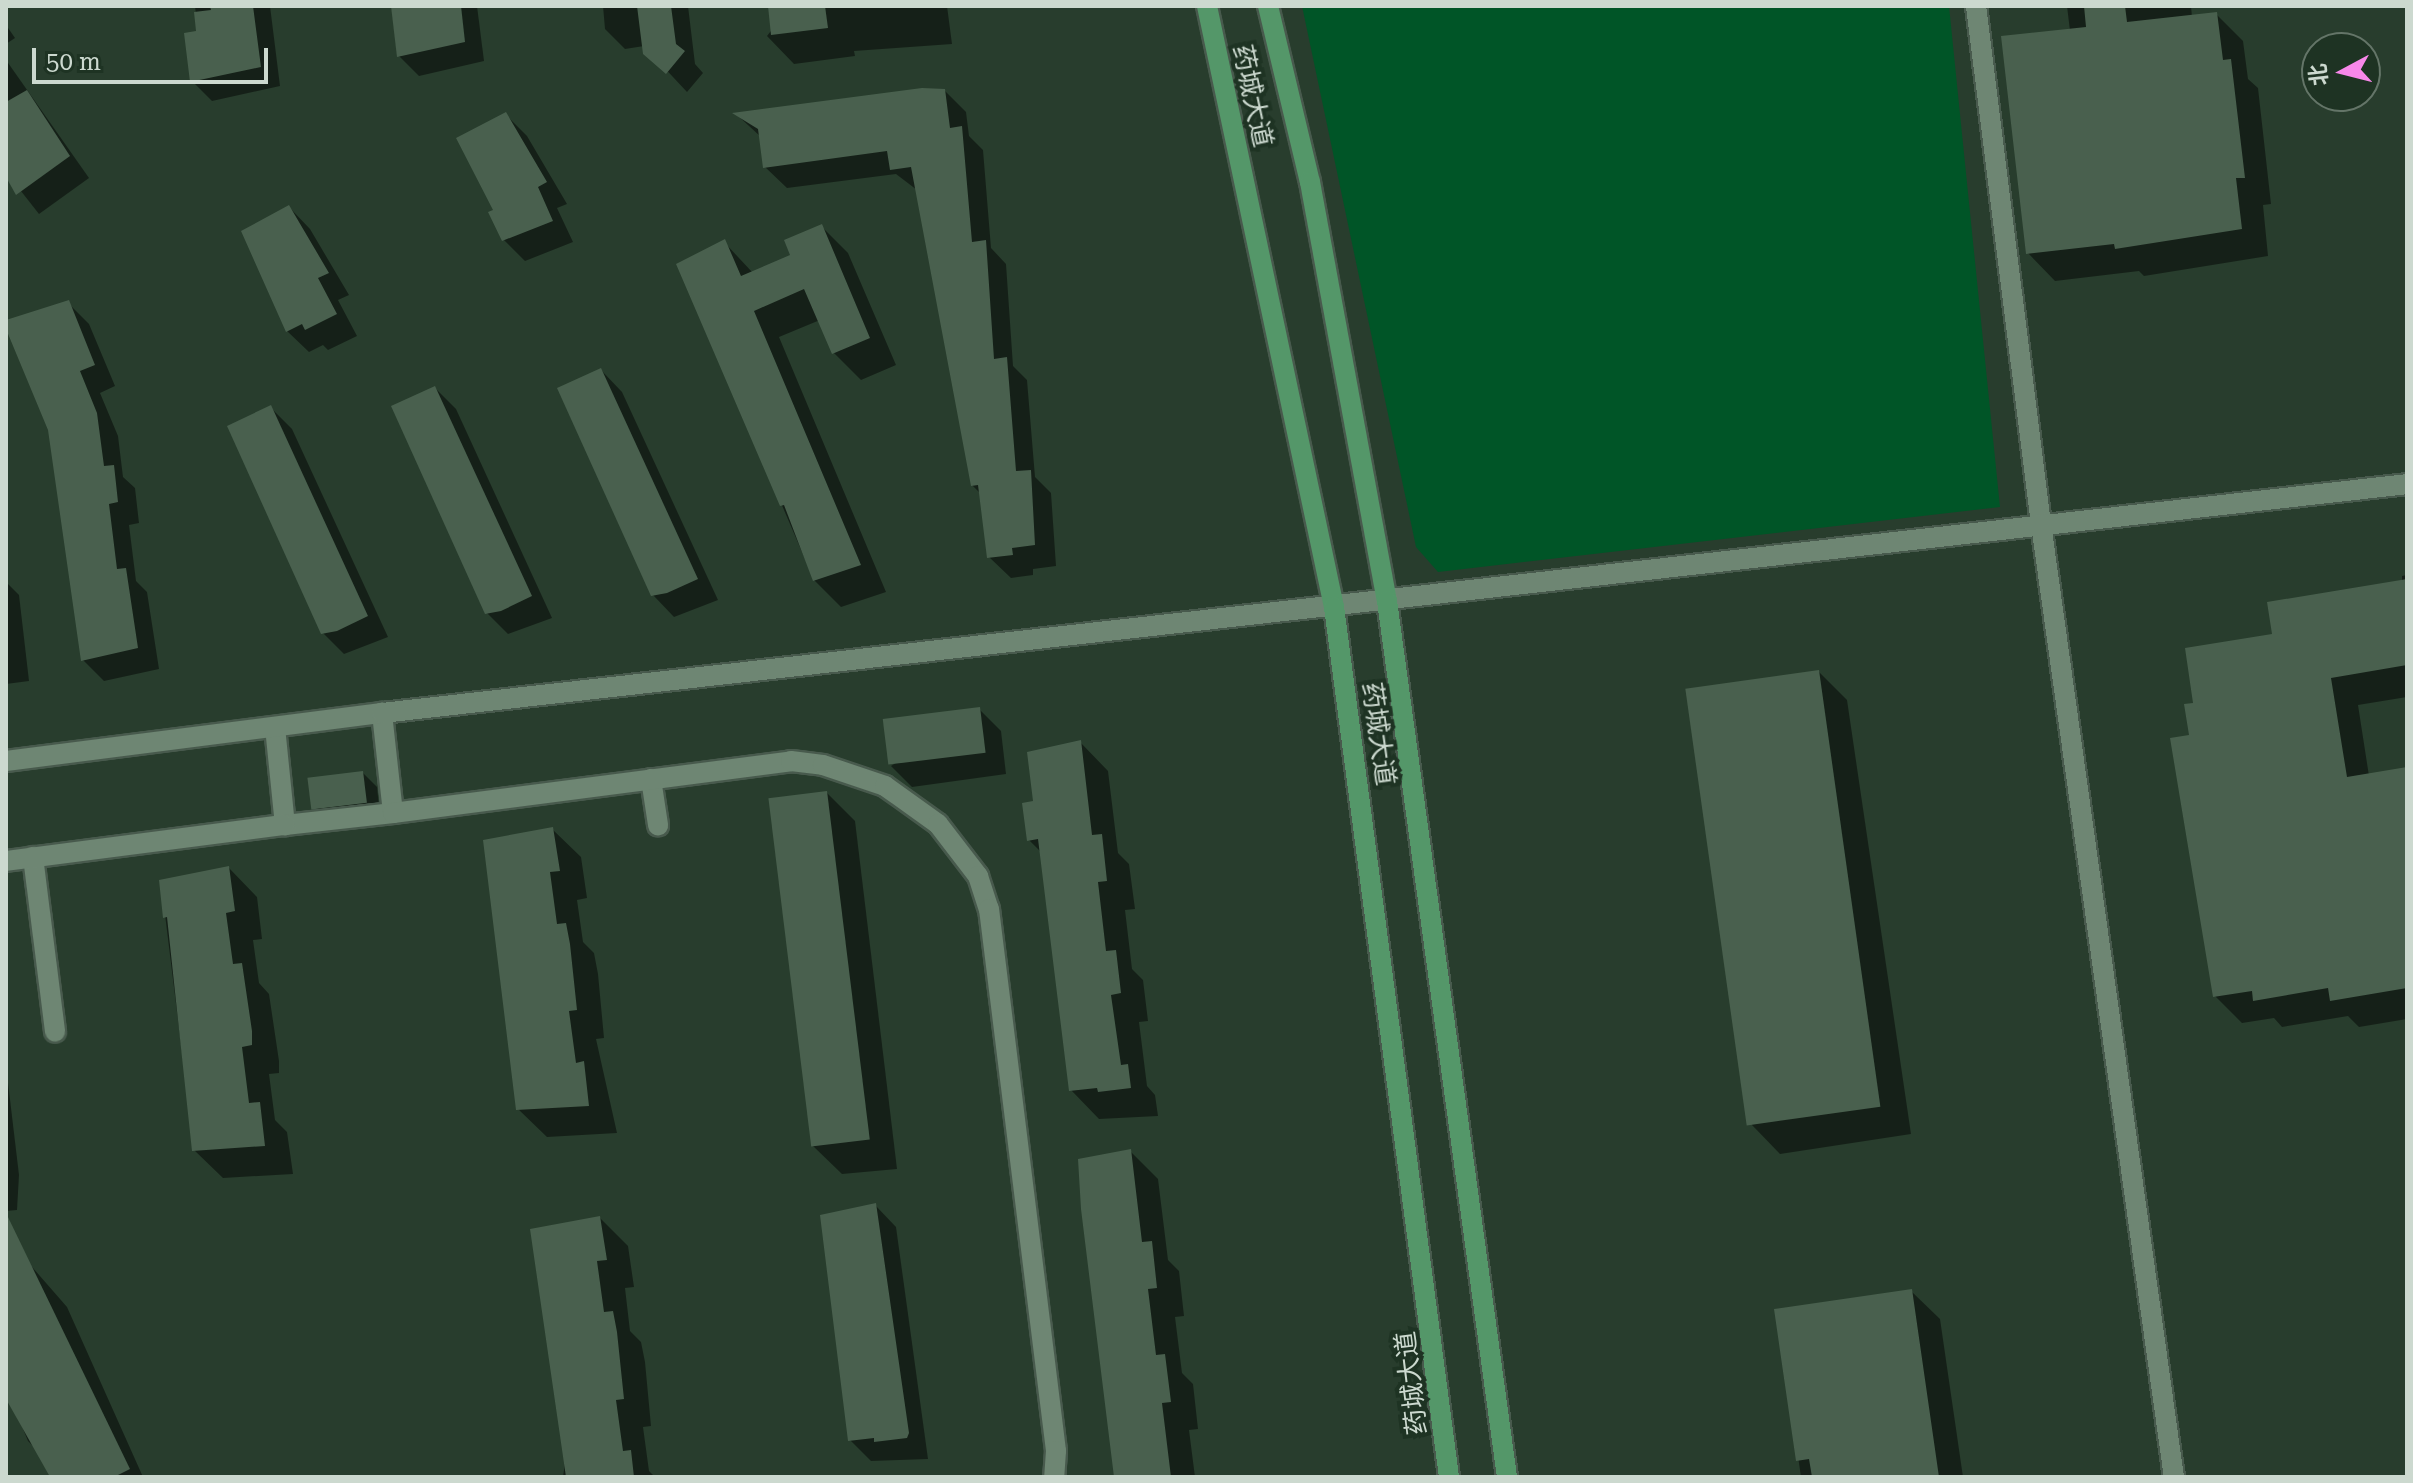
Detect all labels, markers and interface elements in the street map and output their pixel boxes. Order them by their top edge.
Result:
scale bar [36,32,272,82]
north arrow [2301,32,2381,112]
street label: 药城大道 [1226,42,1278,150]
text: 50 m [46,48,101,76]
text: 北 [2305,62,2332,87]
street label: 药城大道 [1355,680,1401,788]
street label: 药城大道 [1390,1329,1434,1437]

